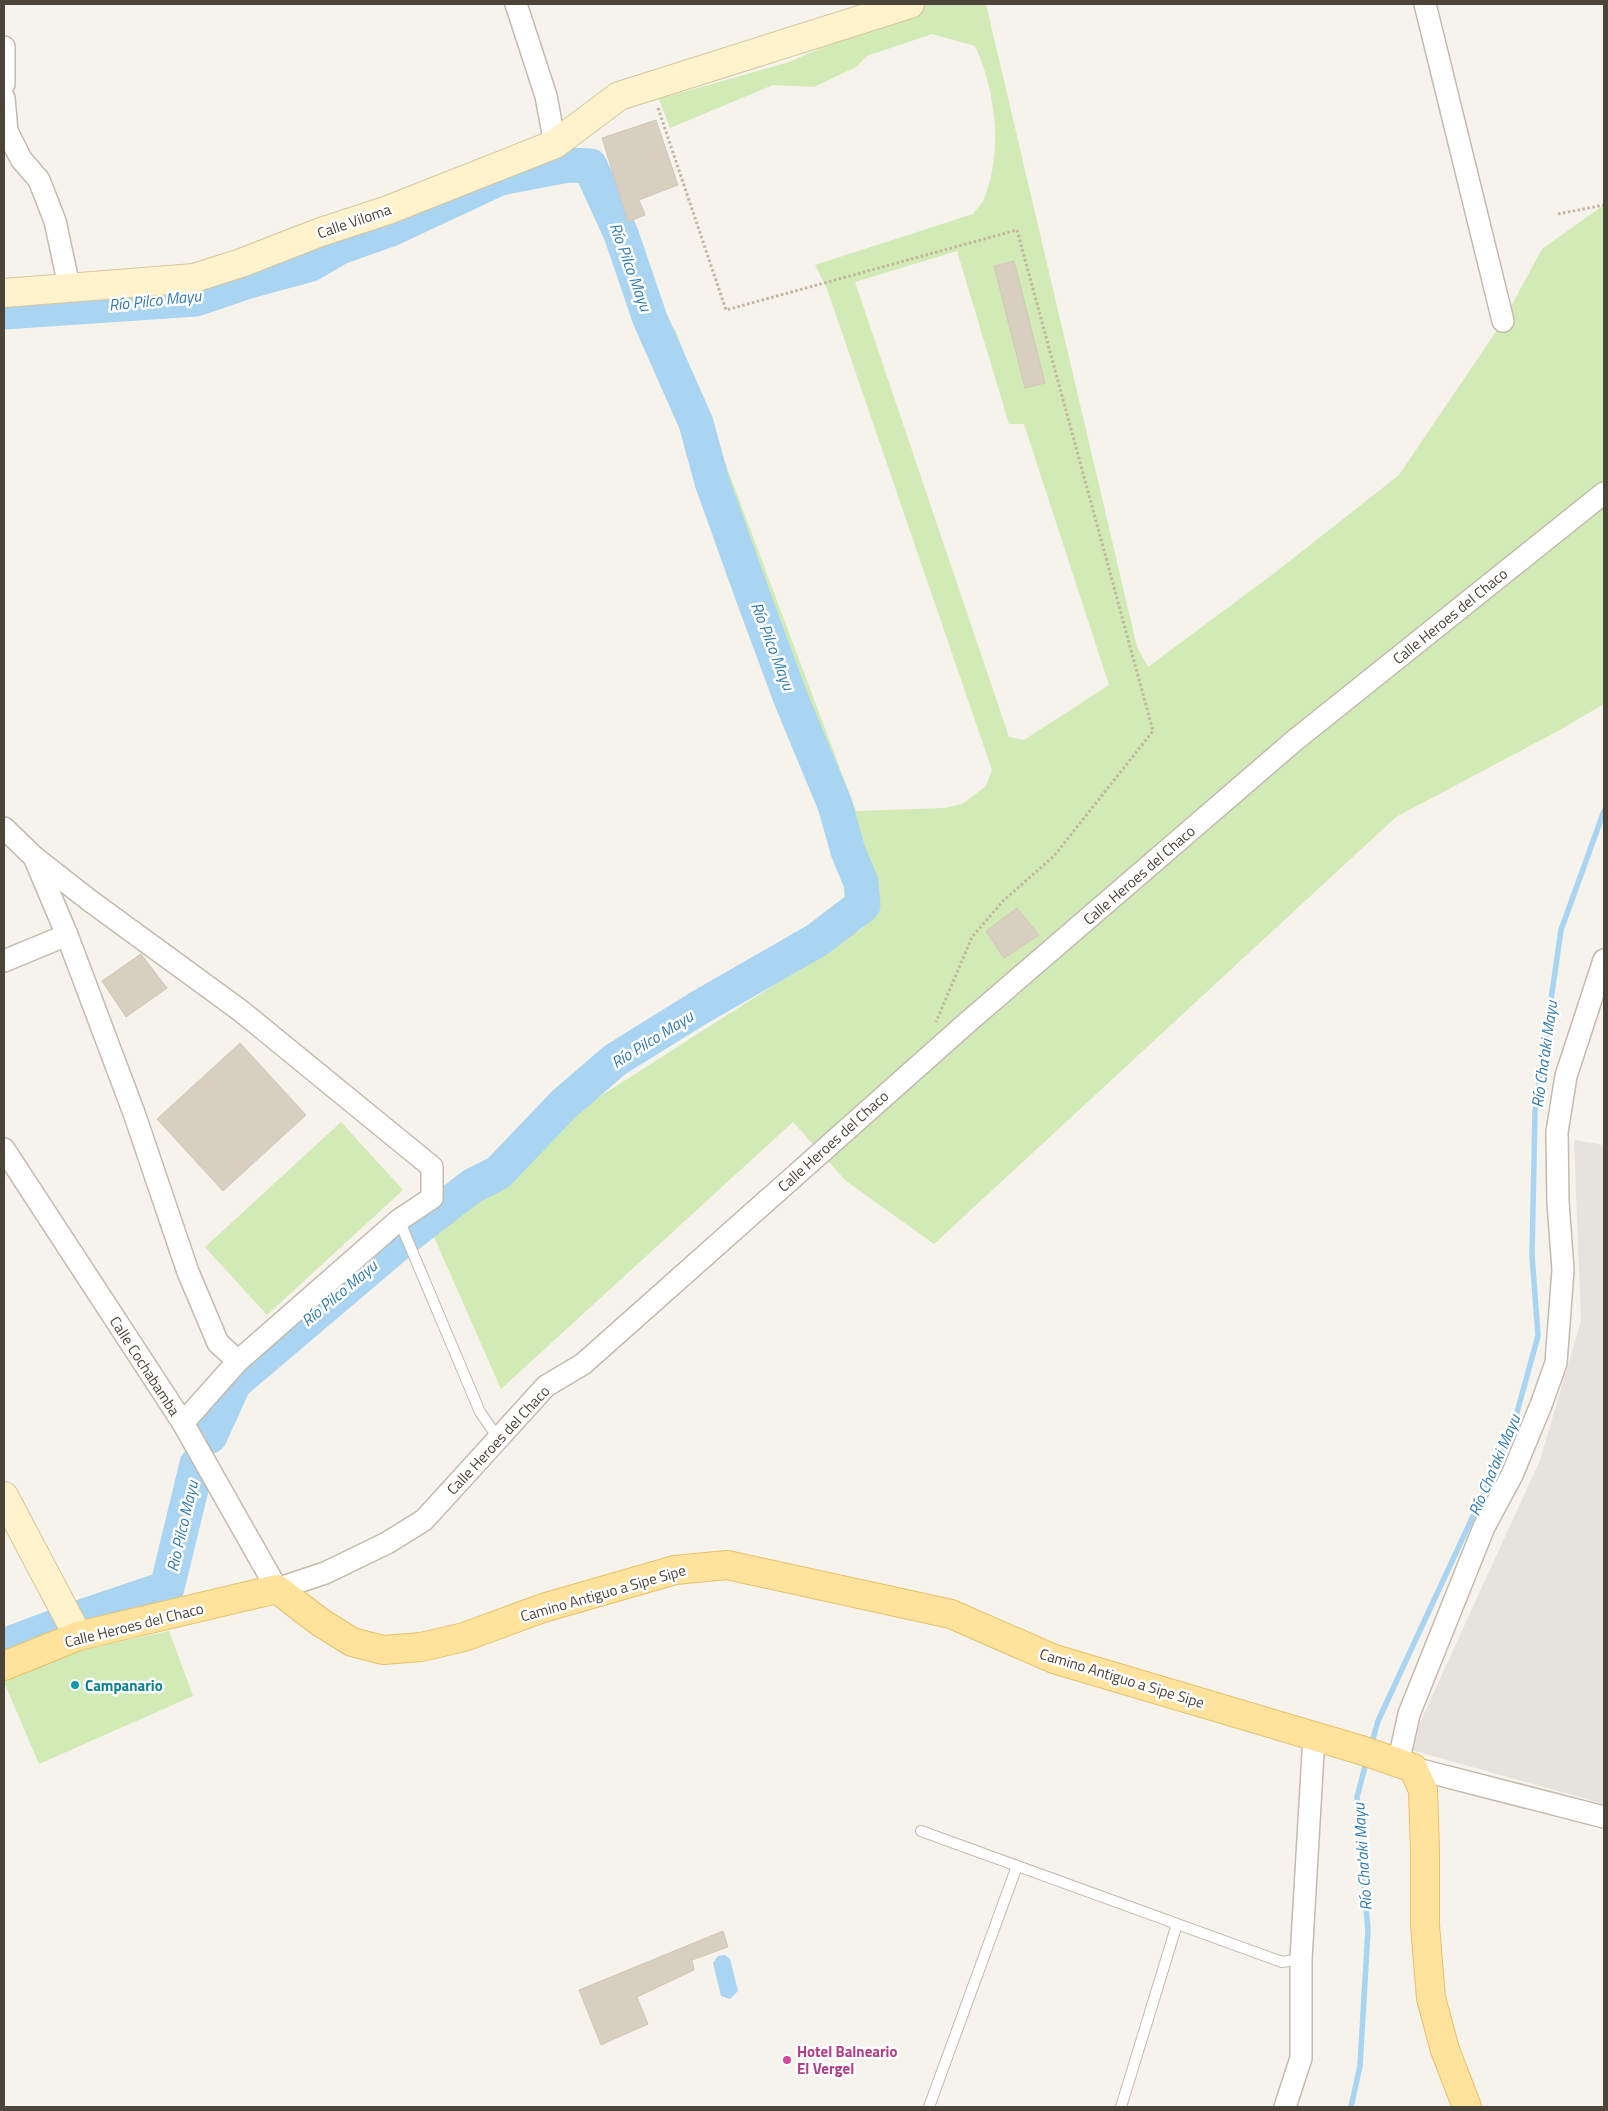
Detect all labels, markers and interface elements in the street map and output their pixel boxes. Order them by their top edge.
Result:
street label: Calle Viloma [314,197,395,244]
water label: Río Pilco Mayu [604,219,658,316]
water label: Río Pilco Mayu [108,283,203,317]
street label: Calle Heroes del Chaco [1387,562,1513,670]
water label: Río Pilco Mayu [745,598,801,695]
street label: Calle Heroes del Chaco [1078,820,1200,930]
water label: Río Cha'aki Mayu [1525,998,1564,1109]
water label: Río Pilco Mayu [606,1004,699,1074]
street label: Calle Heroes del Chaco [772,1085,894,1197]
water label: Río Pilco Mayu [296,1253,383,1332]
street label: Calle Cochabamba [104,1312,186,1421]
street label: Calle Heroes del Chaco [441,1380,555,1500]
water label: Río Cha'aki Mayu [1462,1410,1526,1519]
water label: Rio Pilco Mayu [160,1477,204,1574]
street label: Camino Antiguo a Sipe Sipe [518,1558,688,1628]
street label: Calle Heroes del Chaco [62,1597,206,1653]
street label: Camino Antiguo a Sipe Sipe [1037,1642,1207,1714]
place label: Campanario [85,1674,163,1697]
marker: Campanario [69,1679,81,1691]
water label: Río Cha'aki Mayu [1346,1801,1378,1912]
place label: Hotel Balneario El Vergel [797,2040,897,2080]
marker: Hotel Balneario El Vergel [781,2054,793,2066]

